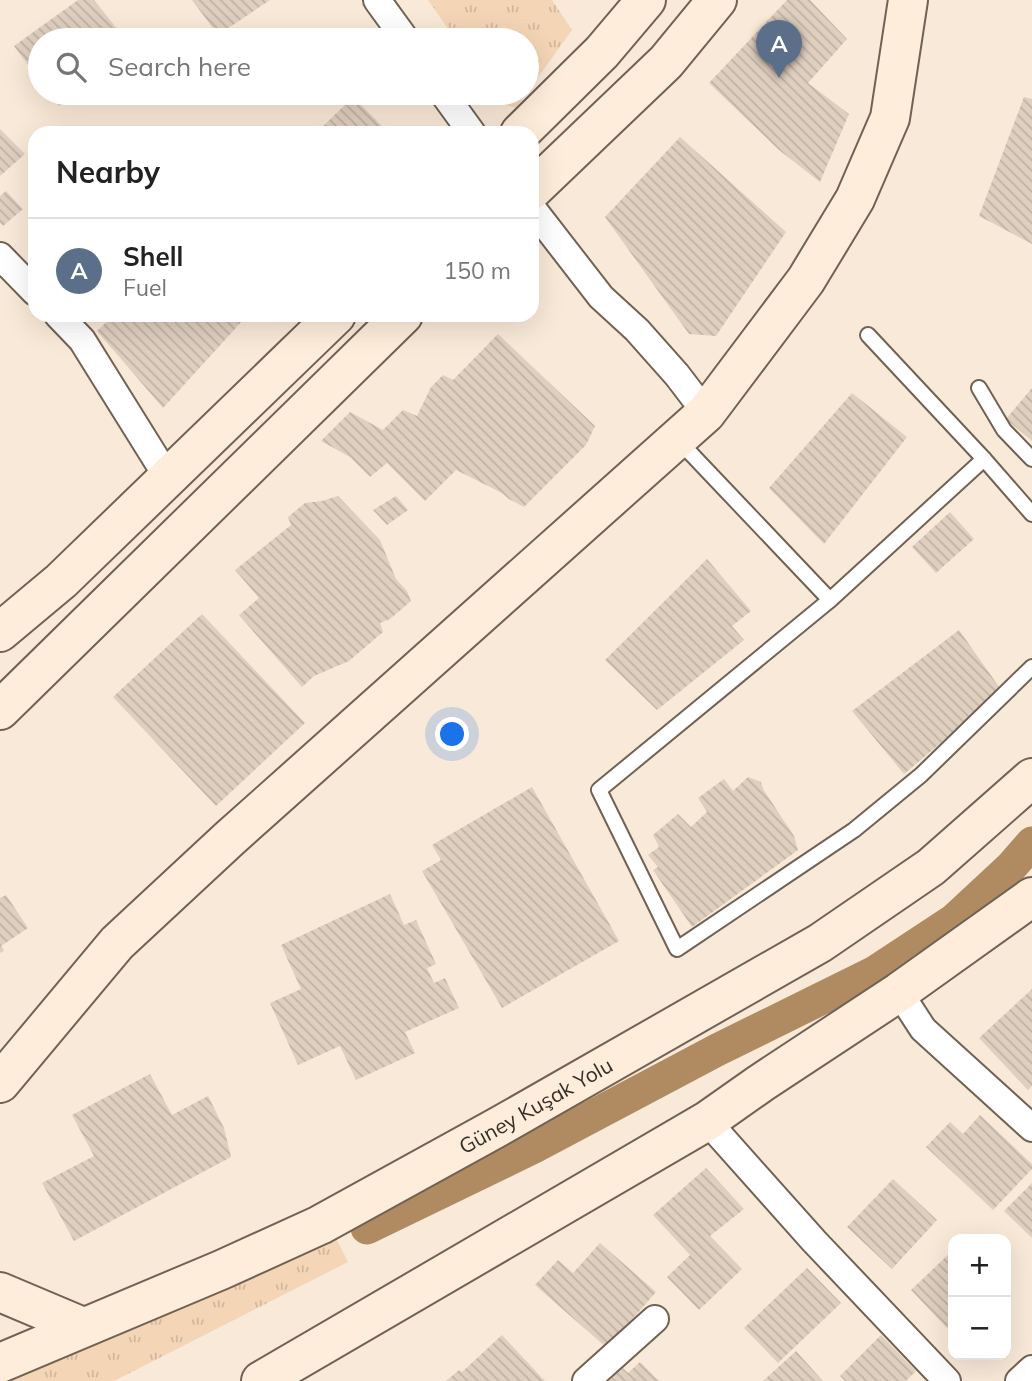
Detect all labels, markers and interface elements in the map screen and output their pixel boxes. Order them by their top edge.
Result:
pin: A [756,20,802,78]
search box [28,28,539,105]
icon: search [52,48,90,86]
text: Search here [108,50,251,83]
text: Nearby [56,153,160,191]
text: Shell [123,240,183,273]
text: A [70,256,88,285]
text: 150 m [443,256,511,285]
text: Fuel [123,273,167,302]
your location [435,717,469,751]
street label: Güney Kuşak Yolu [454,1051,617,1159]
map controls [948,1234,1011,1360]
button: + [948,1234,1011,1297]
button: − [948,1297,1011,1360]

